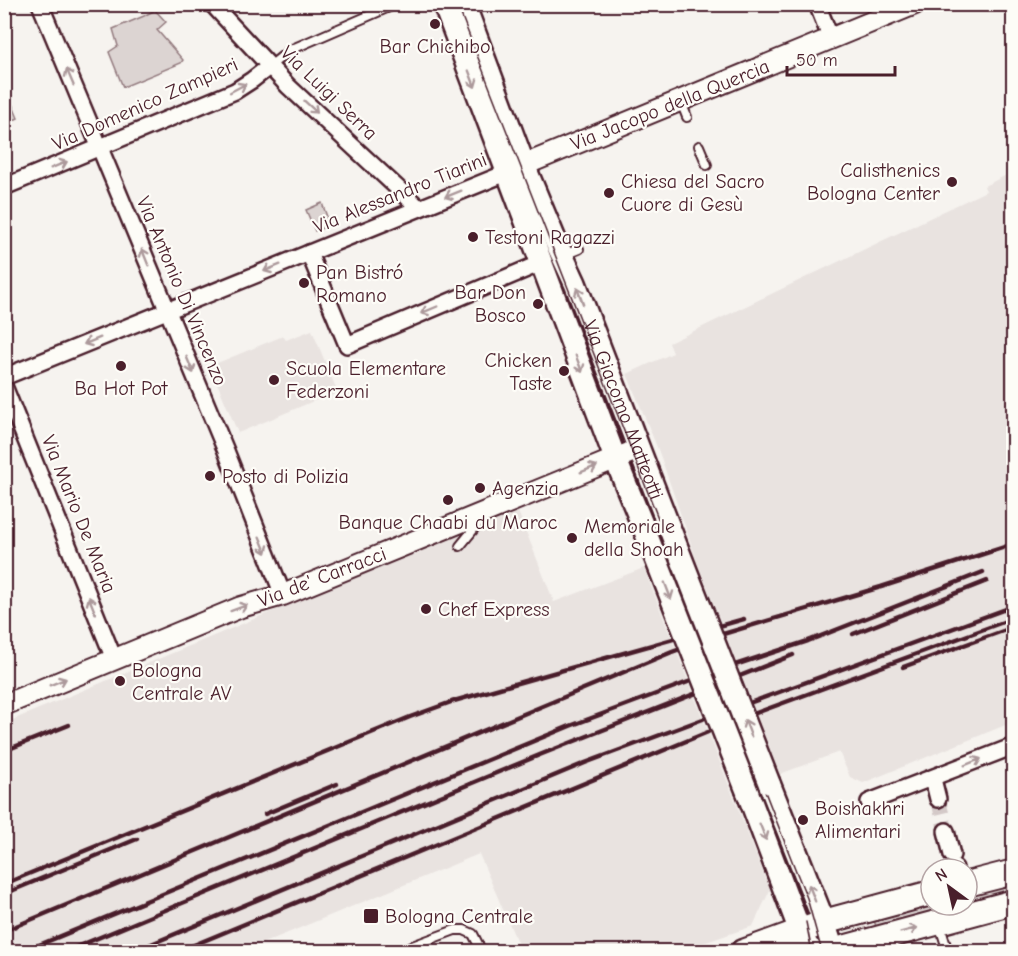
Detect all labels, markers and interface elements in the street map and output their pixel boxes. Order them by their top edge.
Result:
marker: Bar Chichibo [428,17,442,31]
place label: Bar Chichibo [379,35,491,58]
scale bar [787,39,895,77]
street label: Via Luigi Serra [276,41,382,145]
text: 50 m [796,50,838,71]
street label: Via Domenico Zampieri [49,53,241,155]
street label: Via Jacopo della Quercia [567,55,773,155]
one-way arrow [64,68,75,86]
one-way arrow [467,69,478,87]
one-way arrow [229,82,247,94]
one-way arrow [303,100,318,114]
street label: Via Alessandro Tiarini [310,148,490,238]
one-way arrow [49,159,67,170]
place label: Calisthenics Bologna Center [807,159,940,205]
place label: Chiesa del Sacro Cuore di Gesù [621,170,765,216]
marker: Calisthenics Bologna Center [945,175,959,189]
marker: Chiesa del Sacro Cuore di Gesù [602,186,616,200]
one-way arrow [444,189,463,200]
street label: Via Antonio Di Vincenzo [132,193,232,389]
place label: Testoni Ragazzi [485,226,615,249]
marker: Testoni Ragazzi [466,230,480,244]
one-way arrow [139,248,150,266]
place label: Pan Bistró Romano [316,261,403,307]
one-way arrow [264,263,282,274]
marker: Pan Bistró Romano [297,276,311,290]
place label: Bar Don Bosco [454,281,526,327]
one-way arrow [574,287,585,306]
marker: Bar Don Bosco [531,297,545,311]
one-way arrow [421,305,439,316]
street label: Via Giacomo Matteotti [579,317,669,502]
one-way arrow [83,336,101,347]
place label: Chicken Taste [484,349,552,395]
one-way arrow [185,355,196,373]
one-way arrow [575,355,586,373]
place label: Scuola Elementare Federzoni [286,357,446,403]
marker: Ba Hot Pot [114,359,128,373]
marker: Chicken Taste [557,364,571,378]
marker: Scuola Elementare Federzoni [267,373,281,387]
place label: Ba Hot Pot [74,377,169,400]
street label: Via Mario De Maria [37,432,121,596]
one-way arrow [580,463,598,474]
place label: Posto di Polizia [222,465,349,488]
marker: Posto di Polizia [203,469,217,483]
place label: Agenzia [492,477,559,500]
marker: Agenzia [473,481,487,495]
marker: Banque Chaabi du Maroc [441,493,455,507]
place label: Banque Chaabi du Maroc [339,511,558,534]
place label: Memoriale della Shoah [584,515,684,561]
marker: Memoriale della Shoah [565,531,579,545]
one-way arrow [259,535,270,554]
street label: Via de' Carracci [255,542,389,612]
one-way arrow [663,581,674,599]
one-way arrow [86,596,97,614]
place label: Chef Express [438,598,550,621]
one-way arrow [229,602,248,613]
marker: Chef Express [419,602,433,616]
place label: Bologna Centrale AV [132,659,232,705]
marker: Bologna Centrale AV [113,674,127,688]
one-way arrow [49,676,67,687]
one-way arrow [742,719,753,738]
one-way arrow [963,756,982,767]
place label: Boishakhri Alimentari [815,797,905,843]
marker: Boishakhri Alimentari [796,813,810,827]
one-way arrow [758,822,769,841]
north arrow [919,857,979,917]
text: N [932,865,951,886]
one-way arrow [806,884,817,903]
place label: Bologna Centrale [385,905,533,928]
marker: Bologna Centrale [362,907,380,925]
one-way arrow [900,923,919,935]

